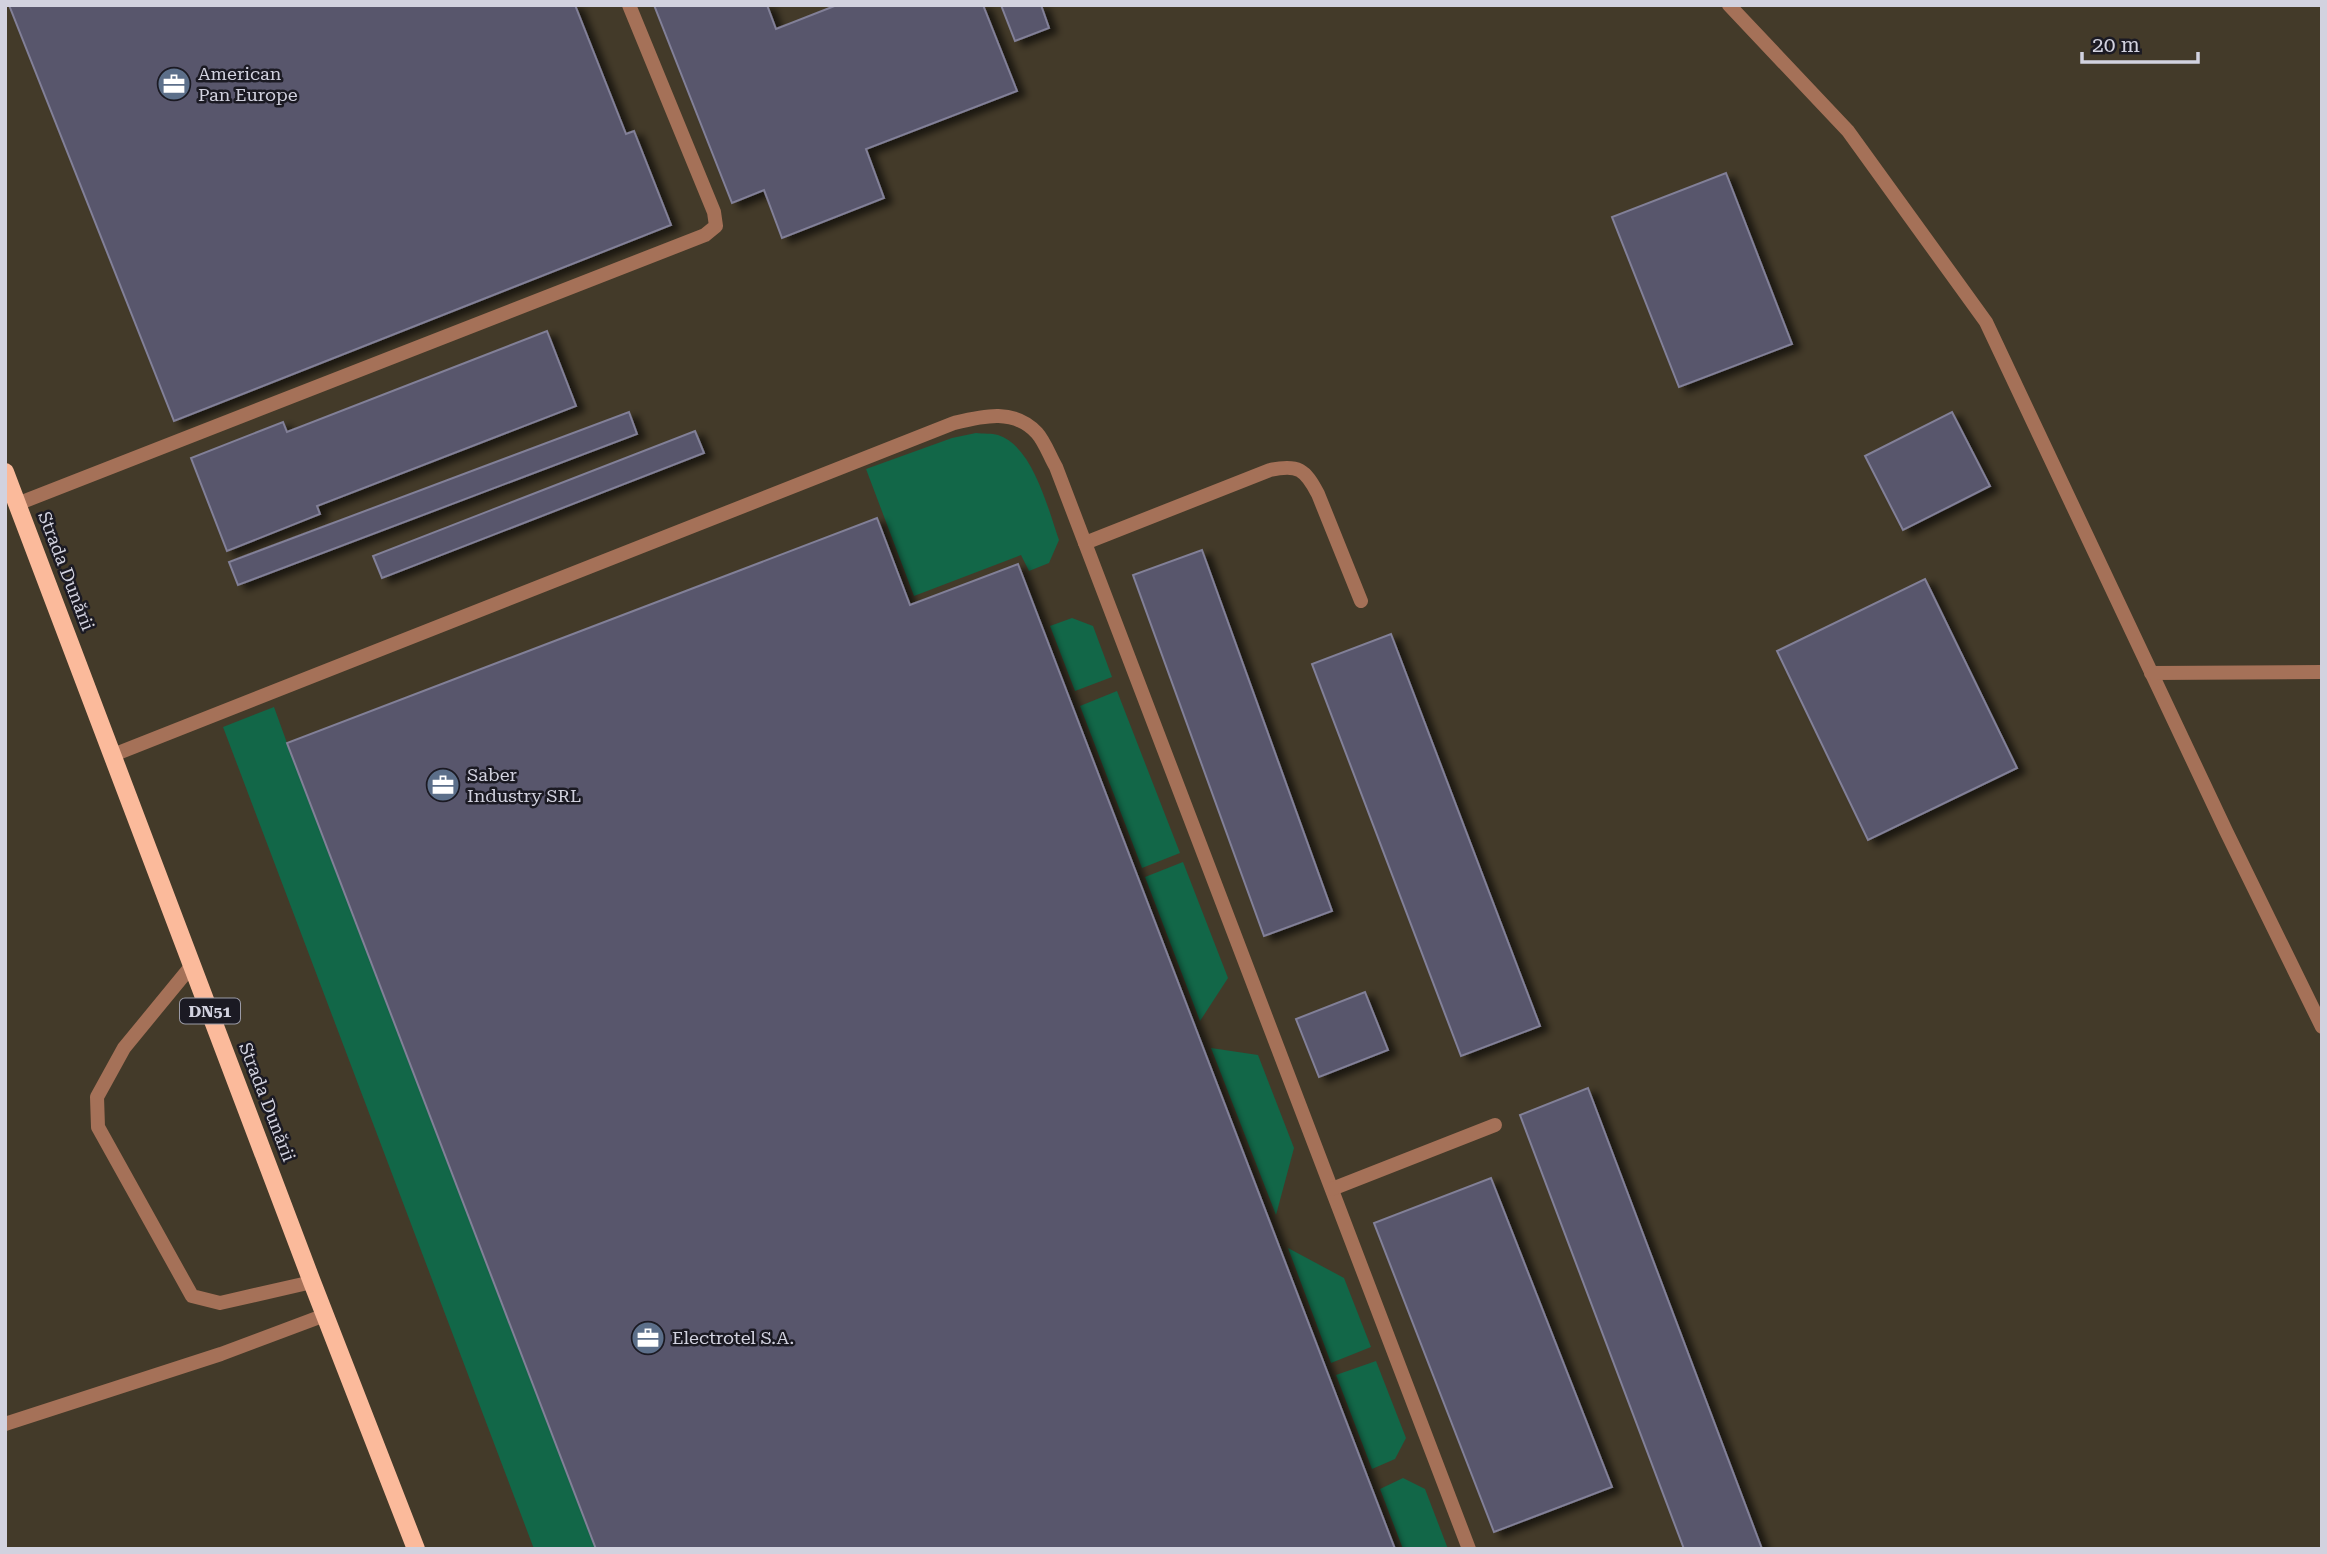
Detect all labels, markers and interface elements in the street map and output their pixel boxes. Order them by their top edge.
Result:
scale bar [2082,21,2198,65]
text: 20 m [2092,33,2140,57]
place label: American Pan Europe [198,63,298,105]
office icon: American Pan Europe [155,65,193,103]
street label: Strada Dunării [34,508,99,634]
place label: Saber Industry SRL [467,764,581,806]
office icon: Saber Industry SRL [424,766,462,804]
road number: DN51 [180,998,240,1023]
street label: Strada Dunării [235,1039,300,1165]
office icon: Electrotel S.A. [629,1319,667,1357]
place label: Electrotel S.A. [672,1327,794,1348]

